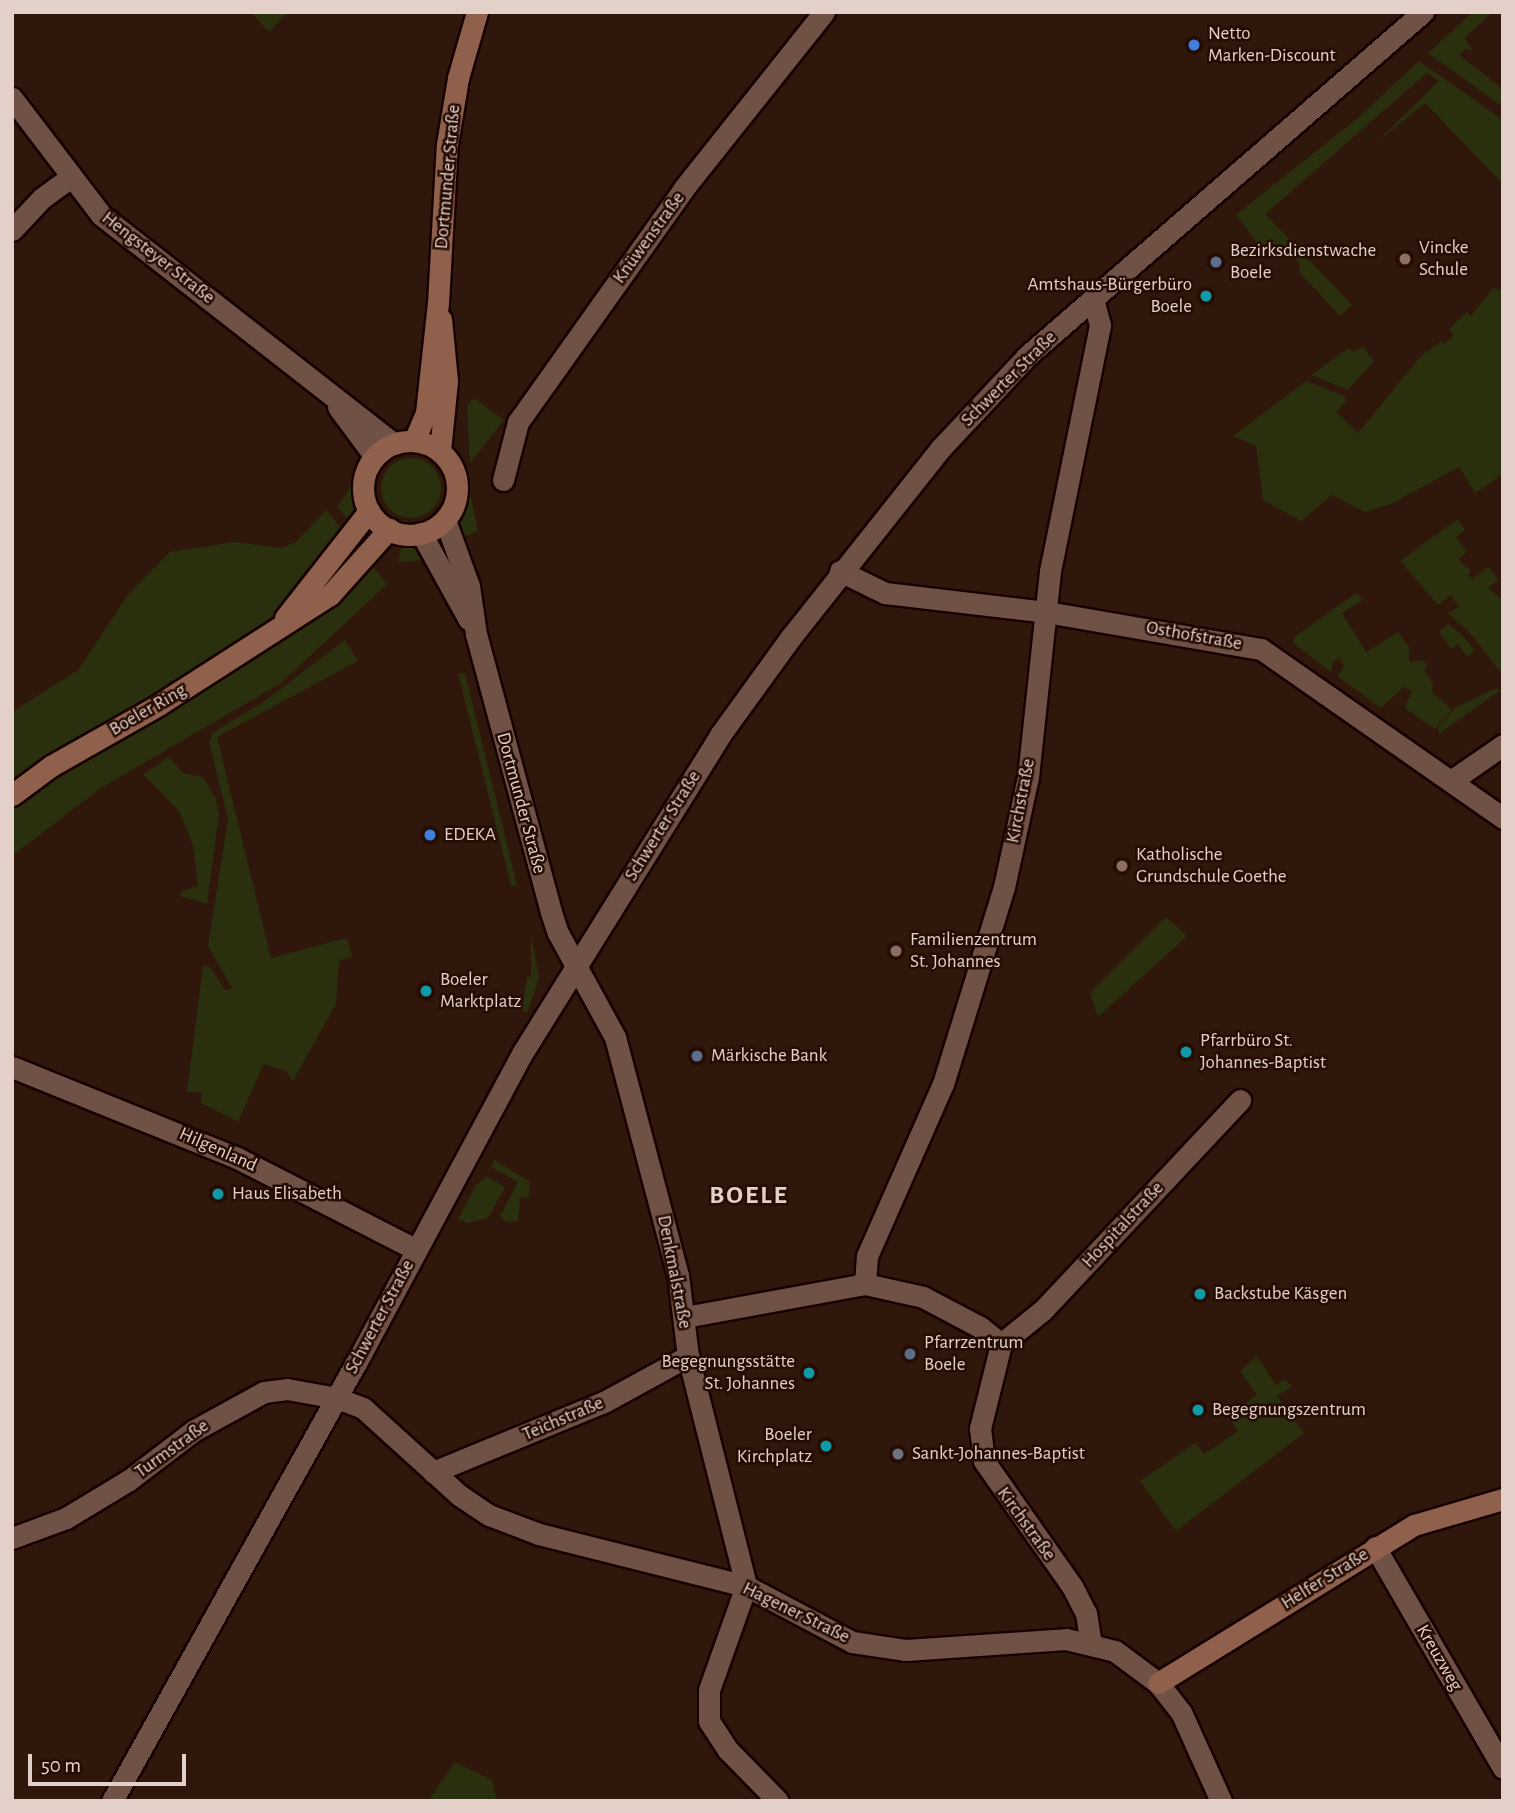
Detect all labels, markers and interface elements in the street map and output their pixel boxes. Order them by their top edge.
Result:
place label: Netto Marken-Discount [1208,23,1336,67]
marker: Netto Marken-Discount [1186,37,1202,53]
street label: Dortmunder Straße [430,104,466,250]
street label: Knüwenstraße [608,188,690,288]
street label: Hengsteyer Straße [97,207,219,309]
place label: Vincke Schule [1419,237,1469,281]
place label: Bezirksdienstwache Boele [1230,240,1376,284]
marker: Vincke Schule [1397,251,1413,267]
marker: Bezirksdienstwache Boele [1208,254,1224,270]
place label: Amtshaus-Bürgerbüro Boele [1028,274,1192,318]
marker: Amtshaus-Bürgerbüro Boele [1198,288,1214,304]
street label: Schwerter Straße [956,326,1062,432]
street label: Osthofstraße [1144,616,1244,656]
street label: Boeler Ring [105,679,191,741]
street label: Dortmunder Straße [491,730,551,876]
street label: Kirchstraße [1002,757,1040,845]
street label: Schwerter Straße [620,767,706,885]
place label: EDEKA [444,824,496,846]
marker: EDEKA [422,827,438,843]
place label: Katholische Grundschule Goethe [1136,844,1287,888]
marker: Katholische Grundschule Goethe [1114,858,1130,874]
place label: Familienzentrum St. Johannes [910,929,1037,973]
marker: Familienzentrum St. Johannes [888,943,904,959]
place label: Boeler Marktplatz [440,969,521,1013]
marker: Boeler Marktplatz [418,983,434,999]
place label: Pfarrbüro St. Johannes-Baptist [1200,1030,1326,1074]
marker: Pfarrbüro St. Johannes-Baptist [1178,1044,1194,1060]
place label: Märkische Bank [711,1045,827,1067]
marker: Märkische Bank [689,1048,705,1064]
street label: Hilgenland [175,1123,261,1177]
street label: Hospitalstraße [1077,1177,1169,1273]
district label: BOELE [710,1180,788,1212]
place label: Haus Elisabeth [232,1183,342,1205]
marker: Haus Elisabeth [210,1186,226,1202]
street label: Denkmalstraße [652,1213,696,1331]
street label: Schwerter Straße [340,1256,420,1378]
place label: Backstube Käsgen [1214,1283,1347,1305]
marker: Backstube Käsgen [1192,1286,1208,1302]
place label: Pfarrzentrum Boele [924,1332,1023,1376]
marker: Pfarrzentrum Boele [902,1346,918,1362]
place label: Begegnungsstätte St. Johannes [661,1351,795,1395]
marker: Begegnungsstätte St. Johannes [801,1365,817,1381]
street label: Teichstraße [519,1392,607,1446]
place label: Begegnungszentrum [1212,1399,1366,1421]
marker: Begegnungszentrum [1190,1402,1206,1418]
street label: Turmstraße [131,1415,213,1483]
place label: Boeler Kirchplatz [737,1424,812,1468]
marker: Boeler Kirchplatz [818,1438,834,1454]
place label: Sankt-Johannes-Baptist [912,1443,1085,1465]
marker: Sankt-Johannes-Baptist [890,1446,906,1462]
street label: Kirchstraße [992,1483,1060,1565]
street label: Helfer Straße [1277,1543,1373,1615]
street label: Hagener Straße [739,1577,853,1649]
street label: Kreuzweg [1411,1621,1467,1695]
scale bar [32,1740,189,1784]
text: 50 m [41,1755,81,1776]

